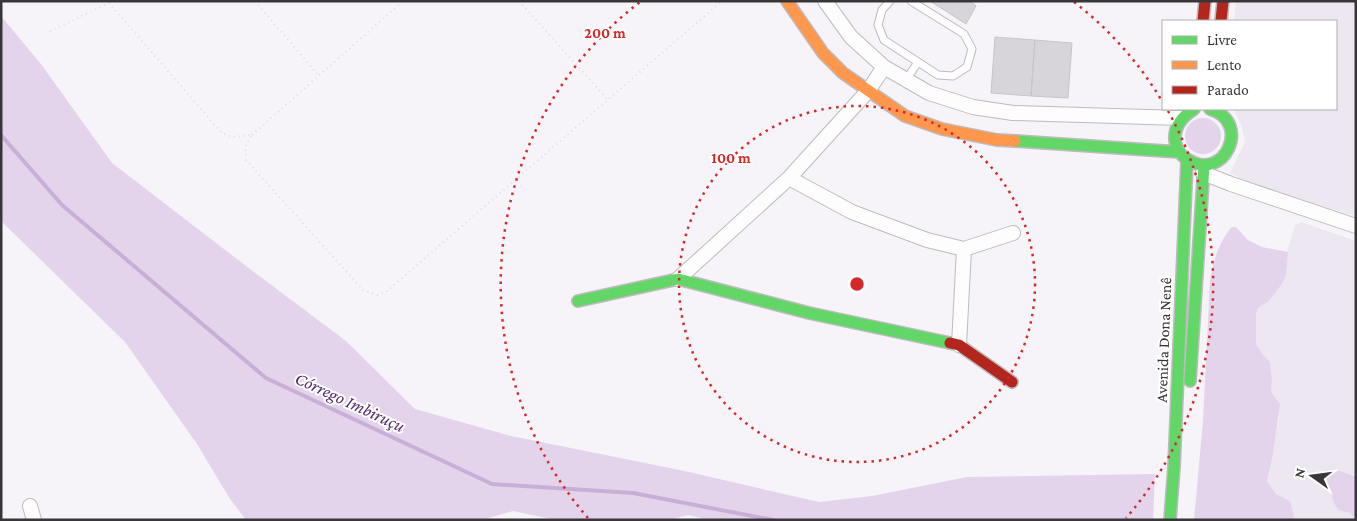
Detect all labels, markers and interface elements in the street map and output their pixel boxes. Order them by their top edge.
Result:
legend [1162,20,1337,110]
text: 200 m [584,25,626,41]
text: Livre [1207,32,1237,48]
text: Lento [1207,57,1241,73]
text: Parado [1207,82,1249,98]
text: 100 m [711,150,751,166]
centre of rings [848,275,866,293]
street label: Avenida Dona Nenê [1153,277,1174,403]
water label: Córrego Imbiruçu [292,368,408,436]
north arrow [1287,451,1337,501]
text: N [1290,466,1308,479]

